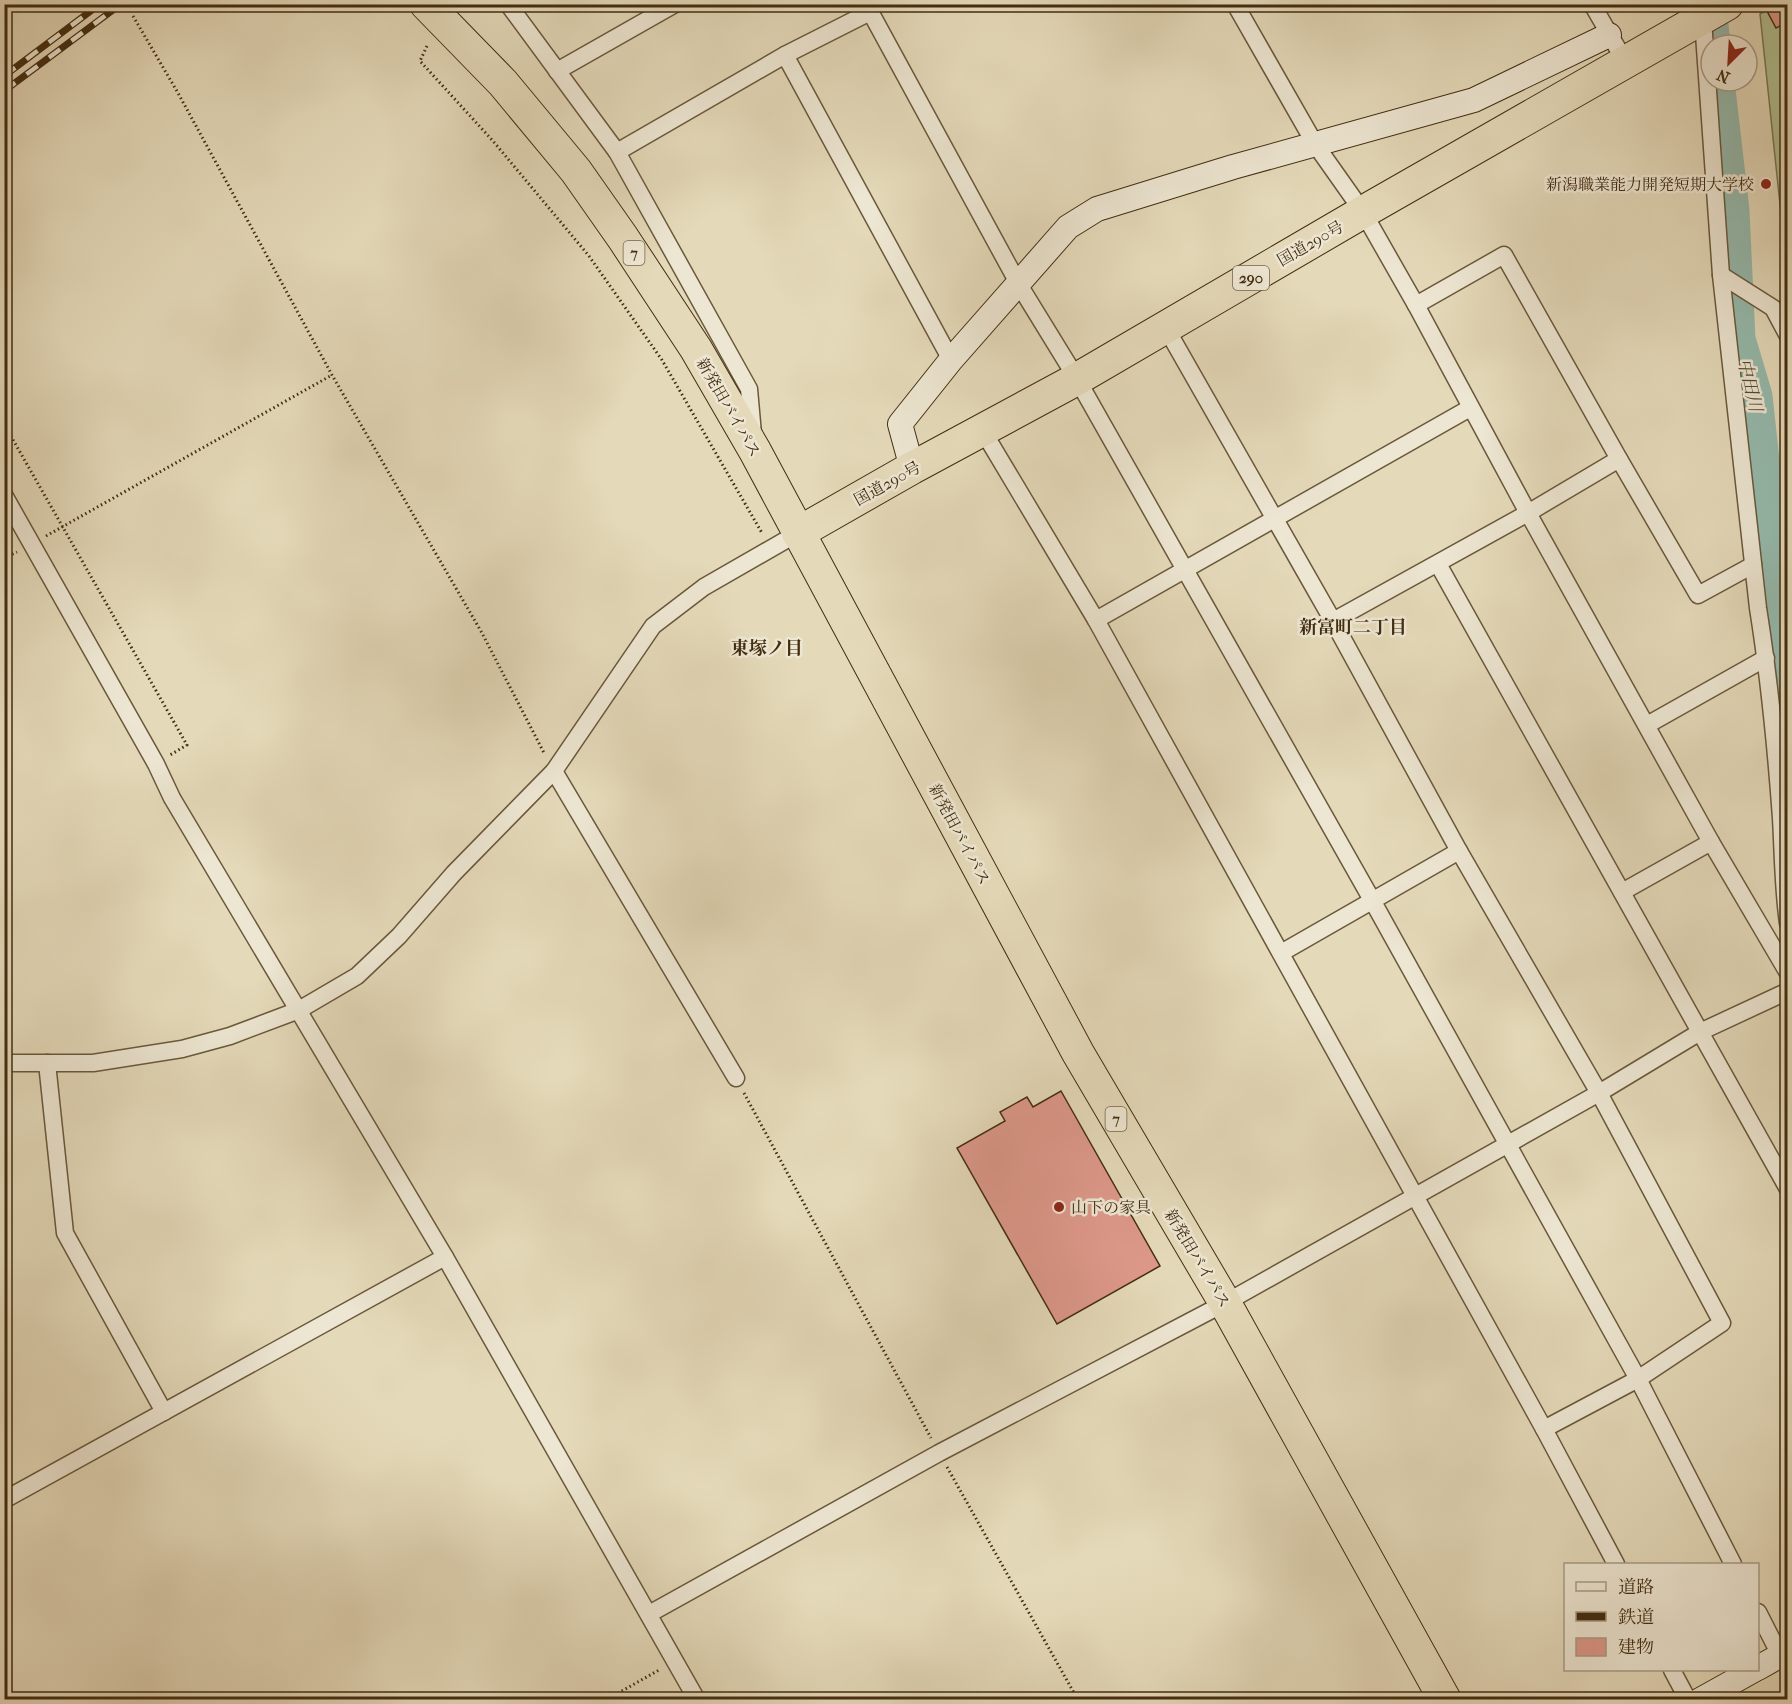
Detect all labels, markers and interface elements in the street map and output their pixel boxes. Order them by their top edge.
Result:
north arrow [1699,33,1759,93]
text: N [1713,65,1733,87]
place label: 新潟職業能力開発短期大学校 [1546,175,1754,194]
marker: 新潟職業能力開発短期大学校 [1759,177,1773,191]
street label: 国道290号 [1274,217,1347,270]
road number: 7 [624,241,644,265]
road number: 290 [1233,266,1269,290]
street label: 新発田バイパス [692,354,765,460]
water label: 中田川 [1733,356,1766,416]
street label: 国道290号 [851,457,924,510]
district label: 新富町二丁目 [1299,617,1407,638]
district label: 東塚ノ目 [731,638,803,659]
street label: 新発田バイパス [925,780,994,888]
road number: 7 [1106,1107,1126,1131]
place label: 山下の家具 [1071,1198,1151,1217]
marker: 山下の家具 [1052,1200,1066,1214]
street label: 新発田バイパス [1161,1205,1234,1311]
legend [1564,1563,1759,1671]
text: 道路 [1618,1577,1654,1598]
text: 鉄道 [1618,1607,1654,1628]
text: 建物 [1618,1637,1654,1658]

